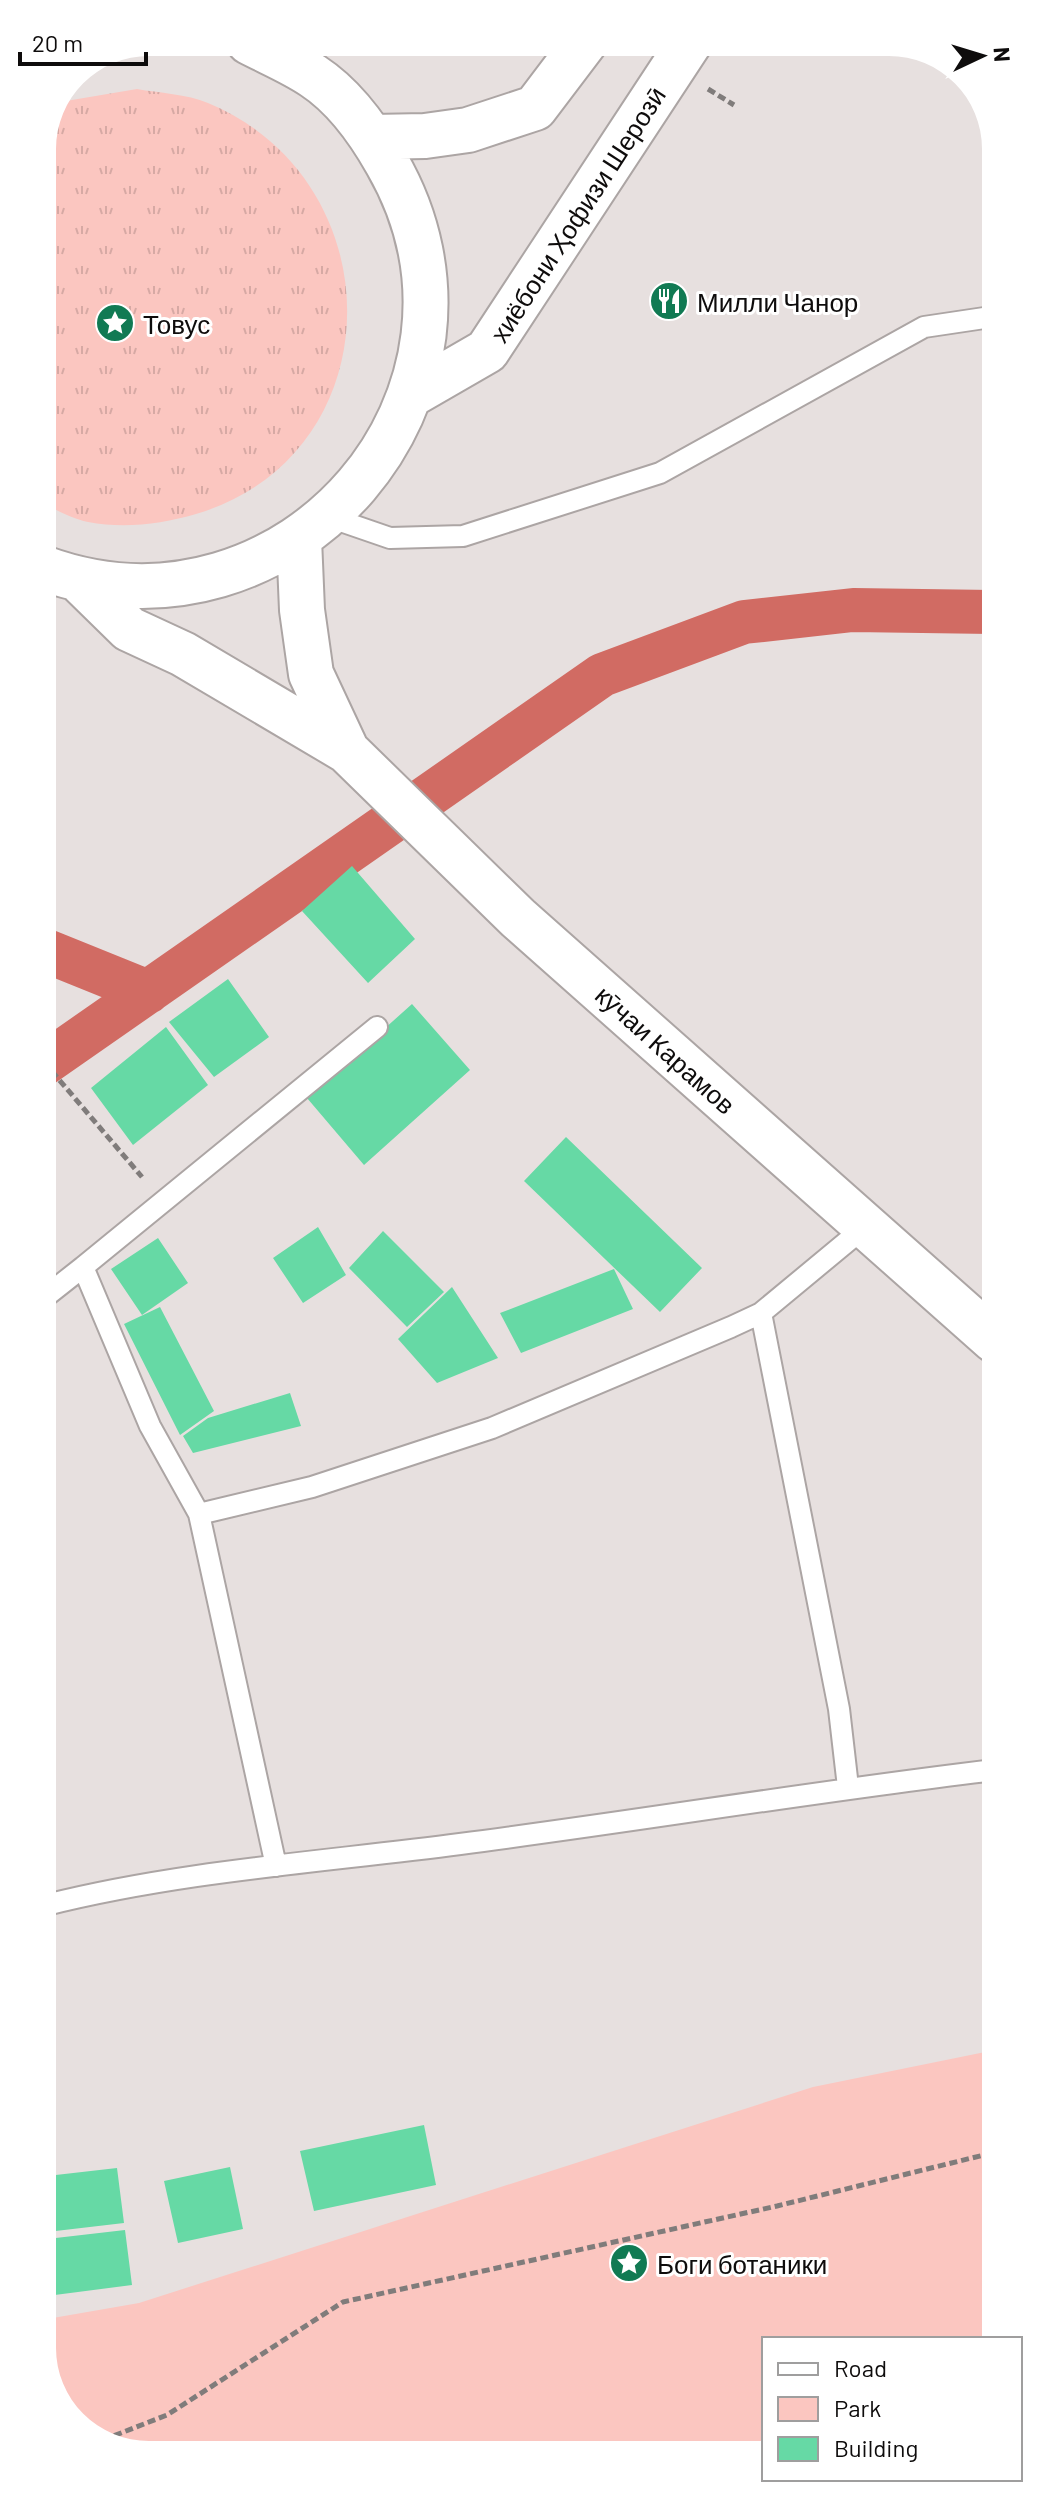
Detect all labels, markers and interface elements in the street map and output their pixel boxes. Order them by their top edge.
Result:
scale bar [20,16,146,66]
north arrow [942,16,1022,96]
text: 20 m [32,28,83,57]
text: N [989,46,1016,63]
street label: хиёбони Ҳофизи Шерозӣ [483,81,671,347]
restaurant icon: Милли Чанор [648,280,690,322]
place label: Милли Чанор [697,286,858,317]
place icon: Товус [94,302,136,344]
place label: Товус [143,308,210,339]
street label: кӯчаи Карамов [590,978,742,1120]
place icon: Боги ботаники [608,2242,650,2284]
place label: Боги ботаники [657,2248,827,2279]
legend [762,2337,1022,2481]
text: Road [834,2353,887,2382]
text: Park [834,2393,881,2422]
text: Building [834,2433,918,2462]

